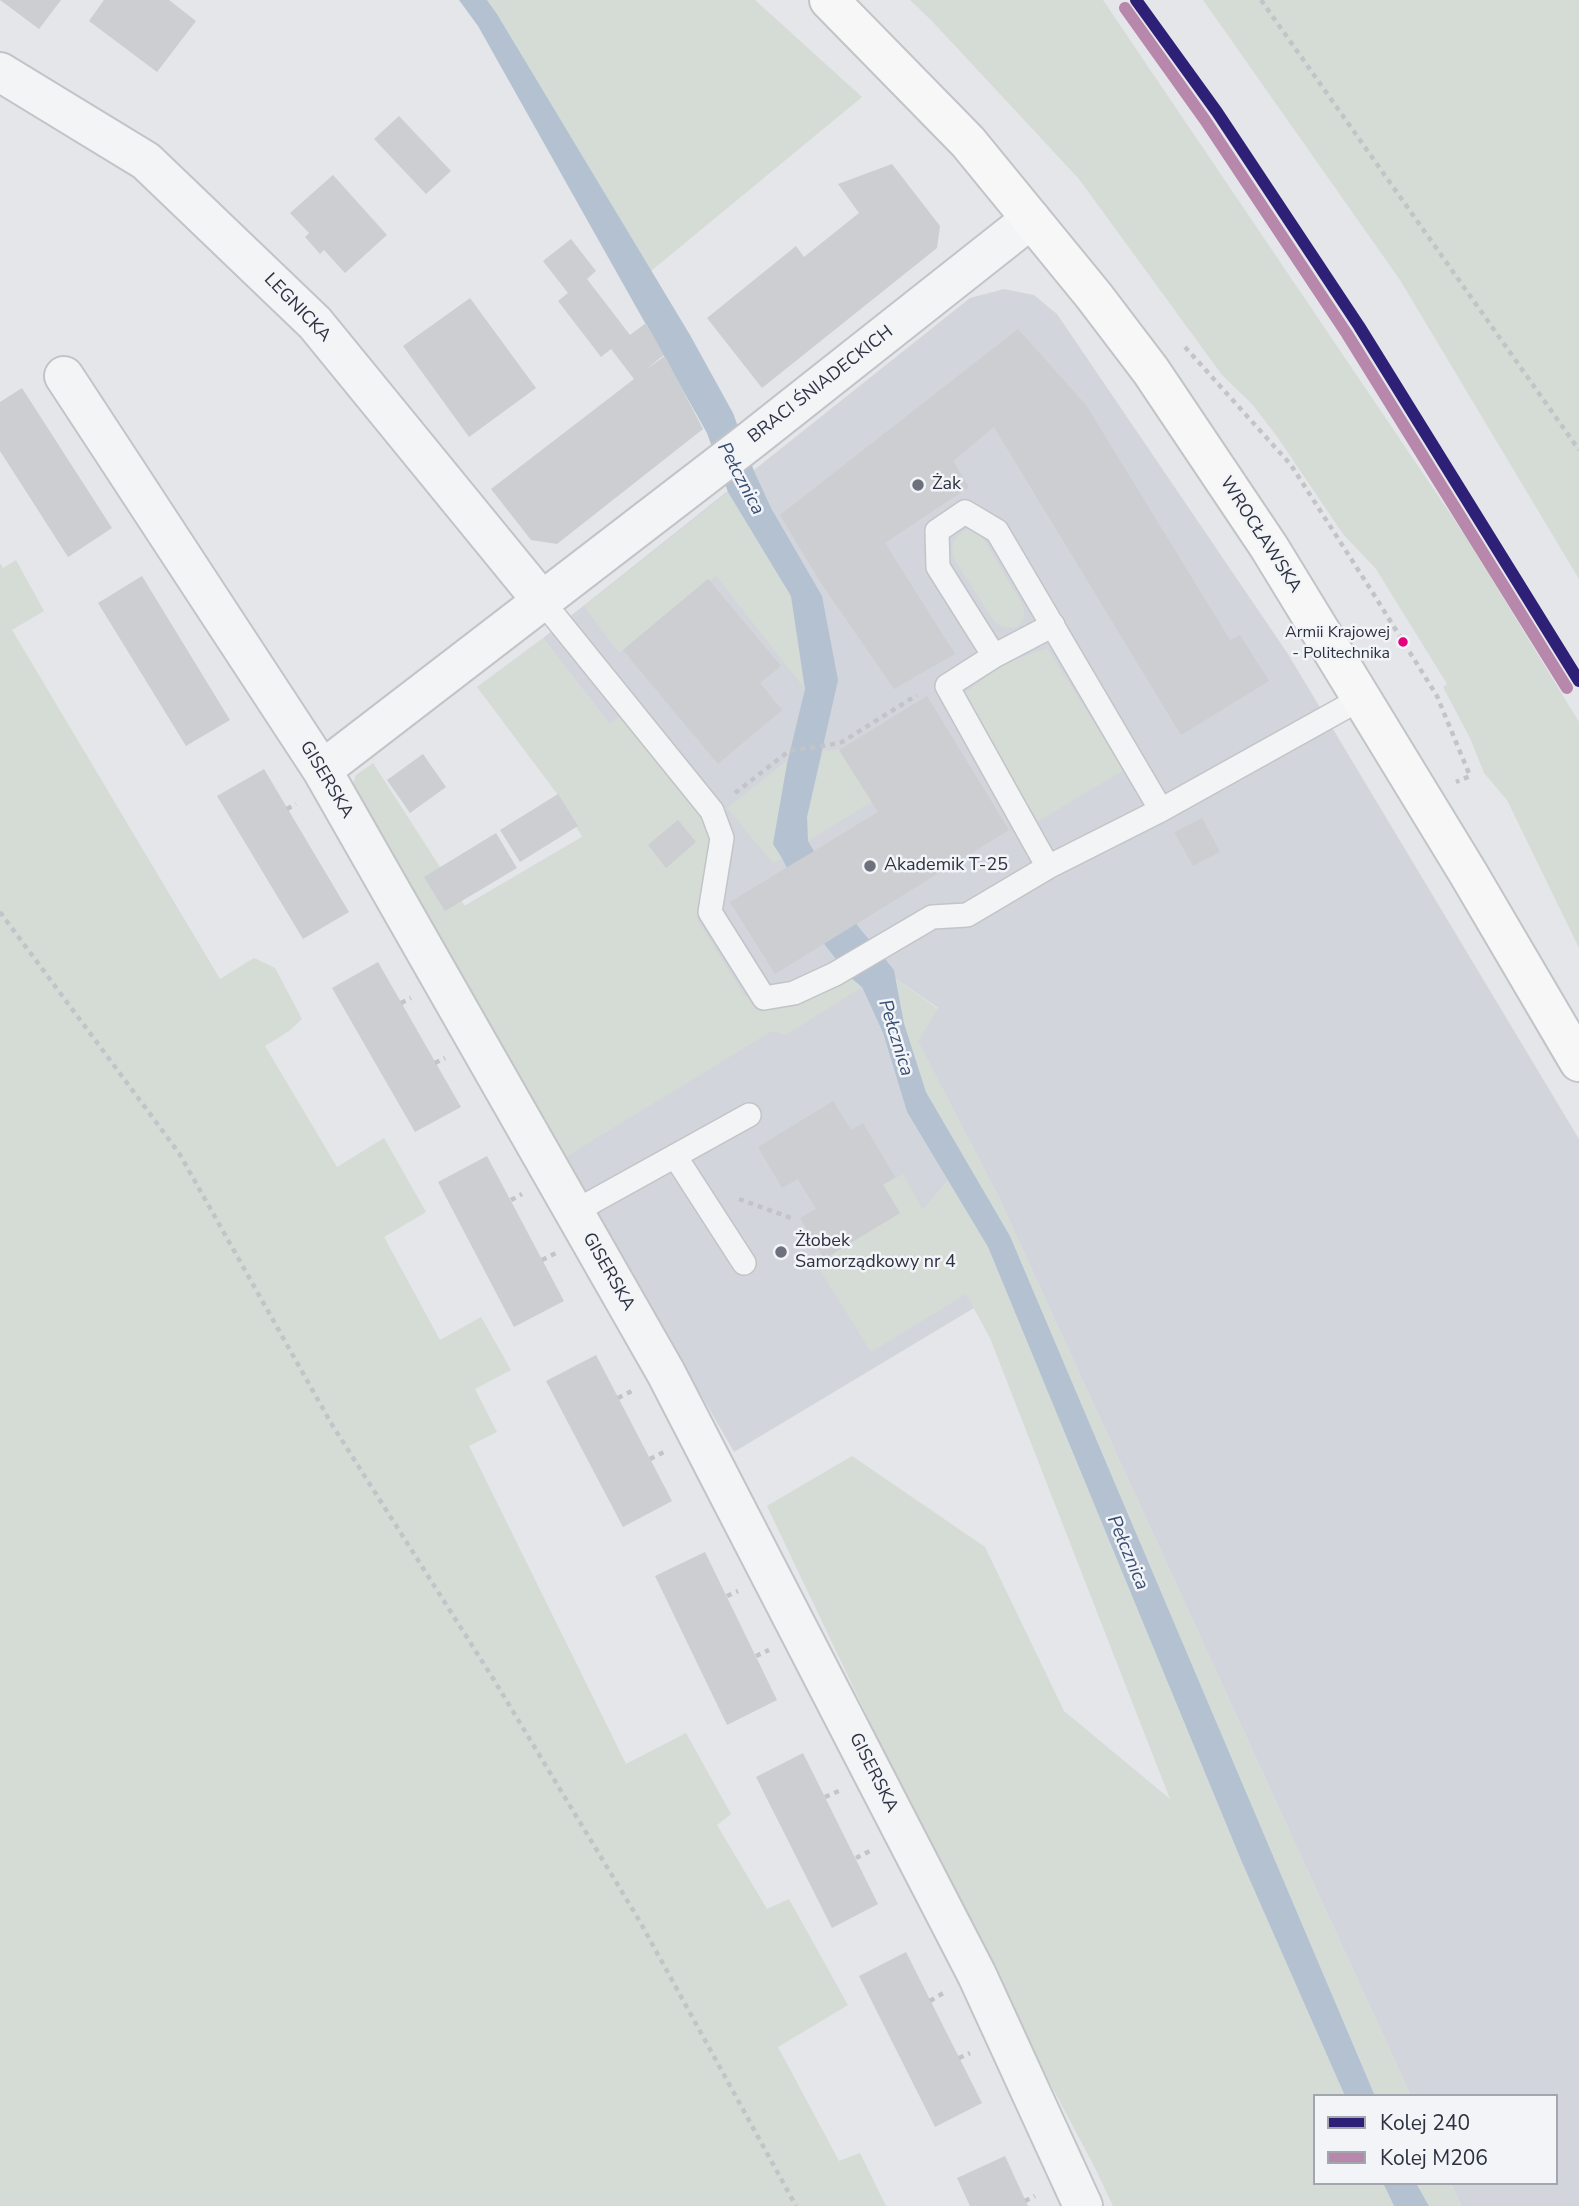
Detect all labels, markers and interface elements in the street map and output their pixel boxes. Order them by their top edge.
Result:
street label: LEGNICKA [259,269,335,347]
street label: BRACI ŚNIADECKICH [744,322,898,448]
water label: Pełcznica [711,439,769,519]
street label: WROCŁAWSKA [1215,473,1305,597]
place label: Żak [932,474,961,496]
marker: Żak [910,477,926,493]
place label: Armii Krajowej - Politechnika [1285,623,1390,661]
marker: Armii Krajowej - Politechnika [1396,635,1410,649]
street label: GISERSKA [295,737,357,823]
place label: Akademik T-25 [884,855,1008,877]
marker: Akademik T-25 [862,858,878,874]
water label: Pełcznica [873,997,917,1079]
street label: GISERSKA [577,1229,639,1315]
place label: Żłobek Samorządkowy nr 4 [795,1231,956,1274]
marker: Żłobek Samorządkowy nr 4 [773,1244,789,1260]
water label: Pełcznica [1101,1512,1153,1594]
street label: GISERSKA [844,1730,902,1816]
legend [1313,2094,1558,2185]
text: Kolej 240 [1380,2109,1470,2137]
text: Kolej M206 [1380,2144,1488,2172]

